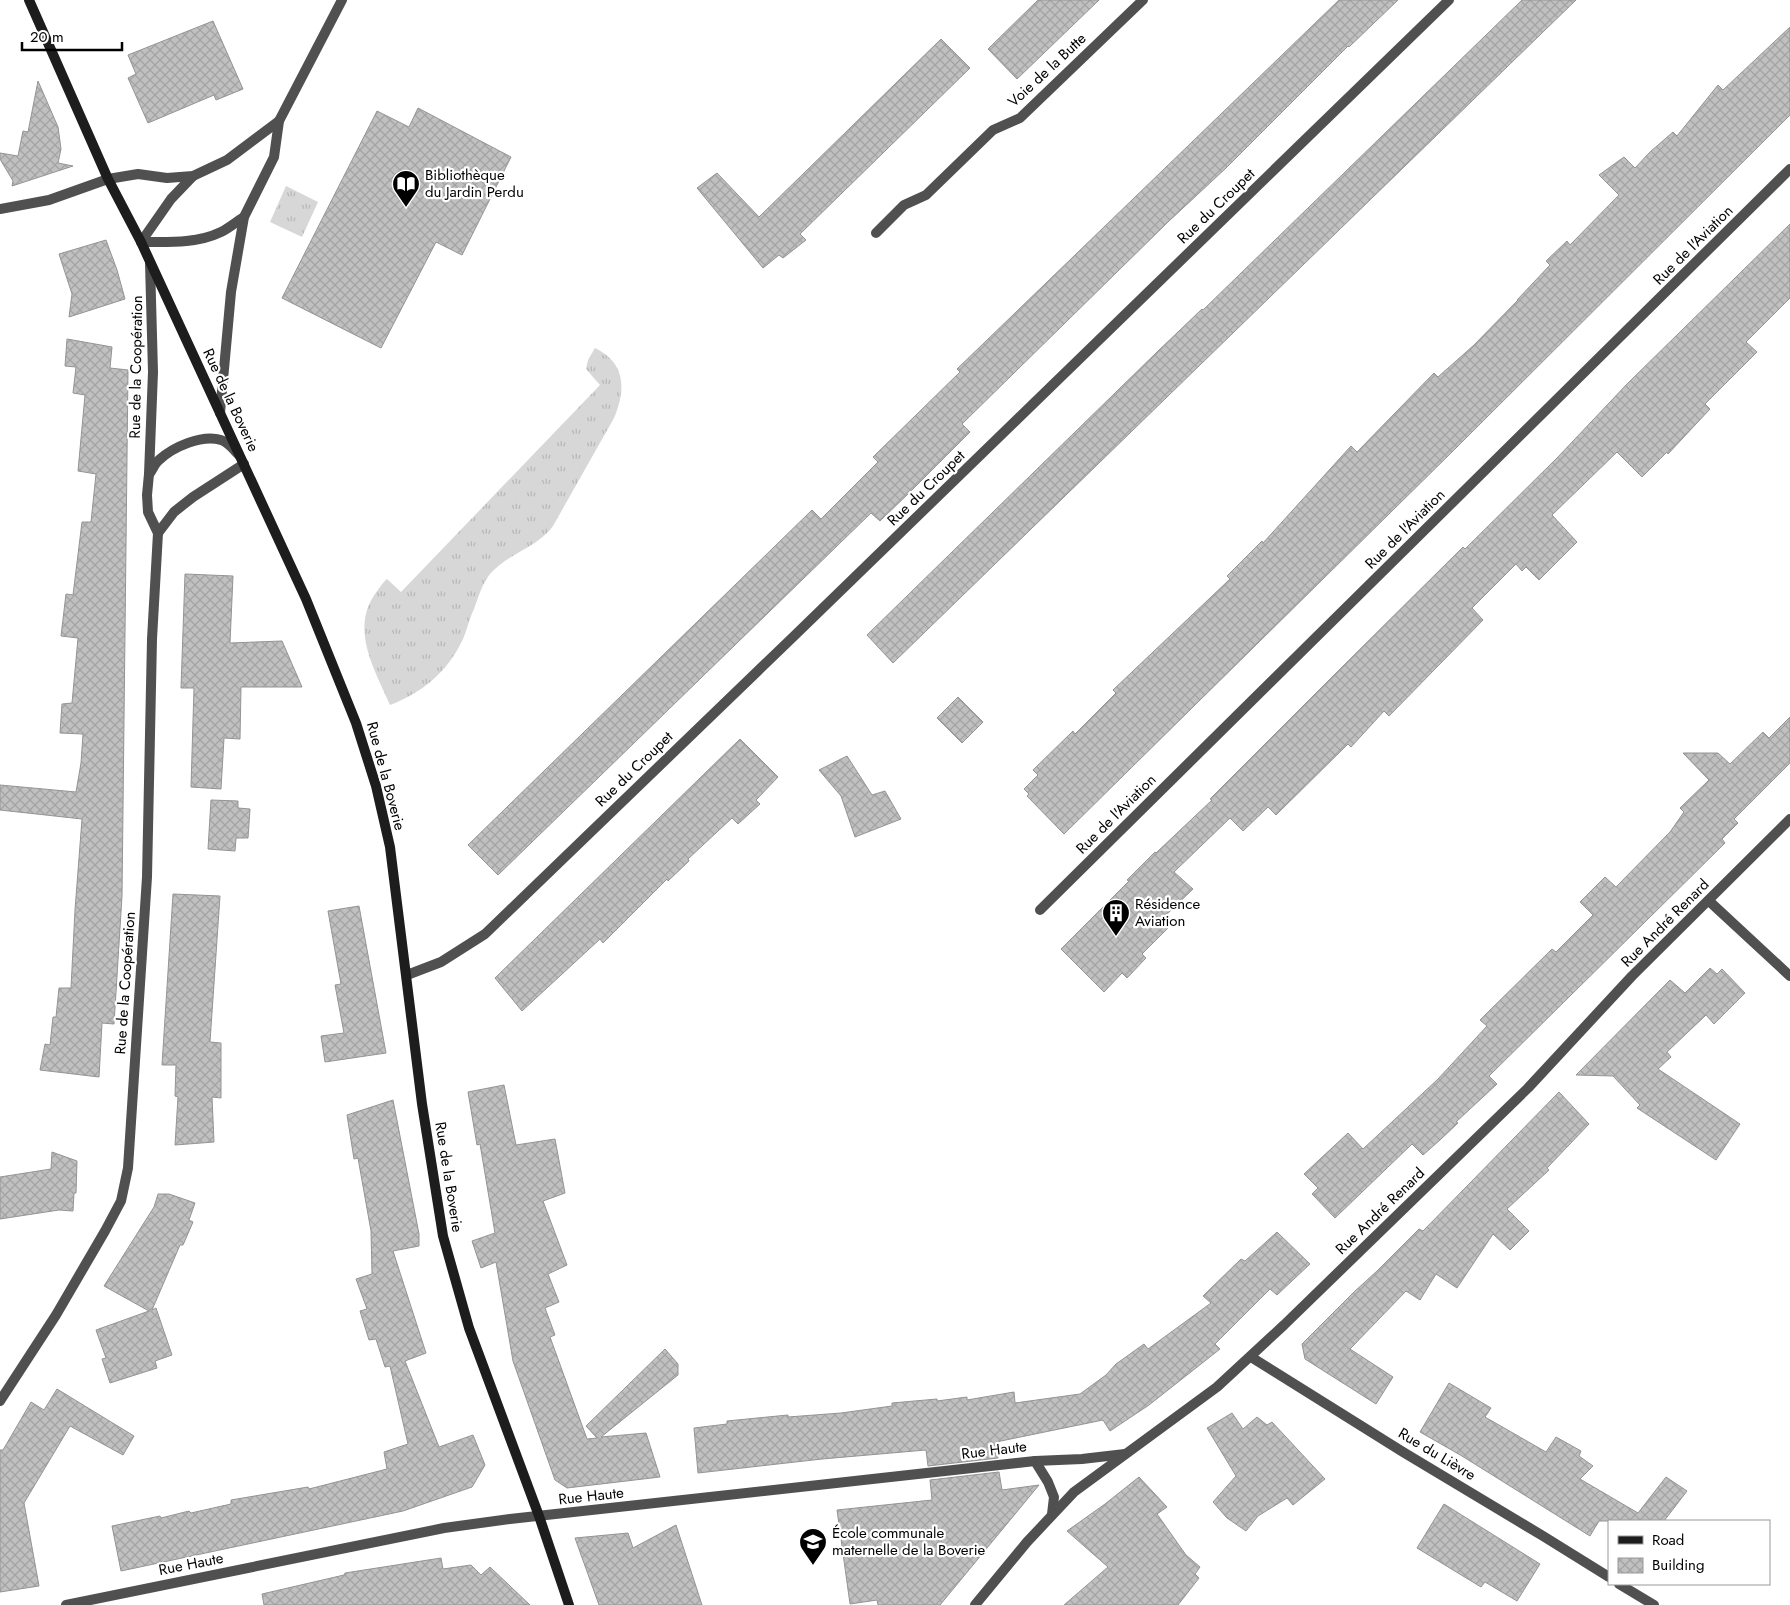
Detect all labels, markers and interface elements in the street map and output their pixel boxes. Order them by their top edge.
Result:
scale bar [22,20,122,52]
text: 20 m [30,26,64,48]
street label: Voie de la Butte [1003,28,1091,112]
street label: Rue du Croupet [1172,163,1260,249]
place label: Bibliothèque du Jardin Perdu [425,164,524,203]
library icon: Bibliothèque du Jardin Perdu [391,169,421,208]
street label: Rue de l'Aviation [1648,200,1738,290]
street label: Rue de la Coopération [124,295,148,439]
street label: Rue de la Boverie [197,345,265,455]
street label: Rue du Croupet [882,445,970,531]
street label: Rue de l'Aviation [1360,484,1450,574]
street label: Rue de la Boverie [361,719,411,833]
street label: Rue du Croupet [590,726,678,812]
street label: Rue de l'Aviation [1071,769,1161,859]
street label: Rue André Renard [1616,874,1714,972]
place label: Résidence Aviation [1135,893,1200,932]
building icon: Résidence Aviation [1101,898,1131,937]
street label: Rue de la Coopération [109,911,141,1055]
street label: Rue de la Boverie [429,1120,469,1234]
street label: Rue André Renard [1330,1162,1430,1260]
street label: Rue du Lièvre [1394,1422,1480,1486]
street label: Rue Haute [960,1435,1028,1465]
street label: Rue Haute [557,1482,625,1510]
legend [1608,1520,1770,1585]
place label: École communale maternelle de la Boverie [832,1522,986,1561]
school or university icon: École communale maternelle de la Boverie [798,1527,828,1566]
text: Road [1652,1529,1684,1551]
street label: Rue Haute [157,1547,226,1581]
text: Building [1652,1554,1704,1576]

